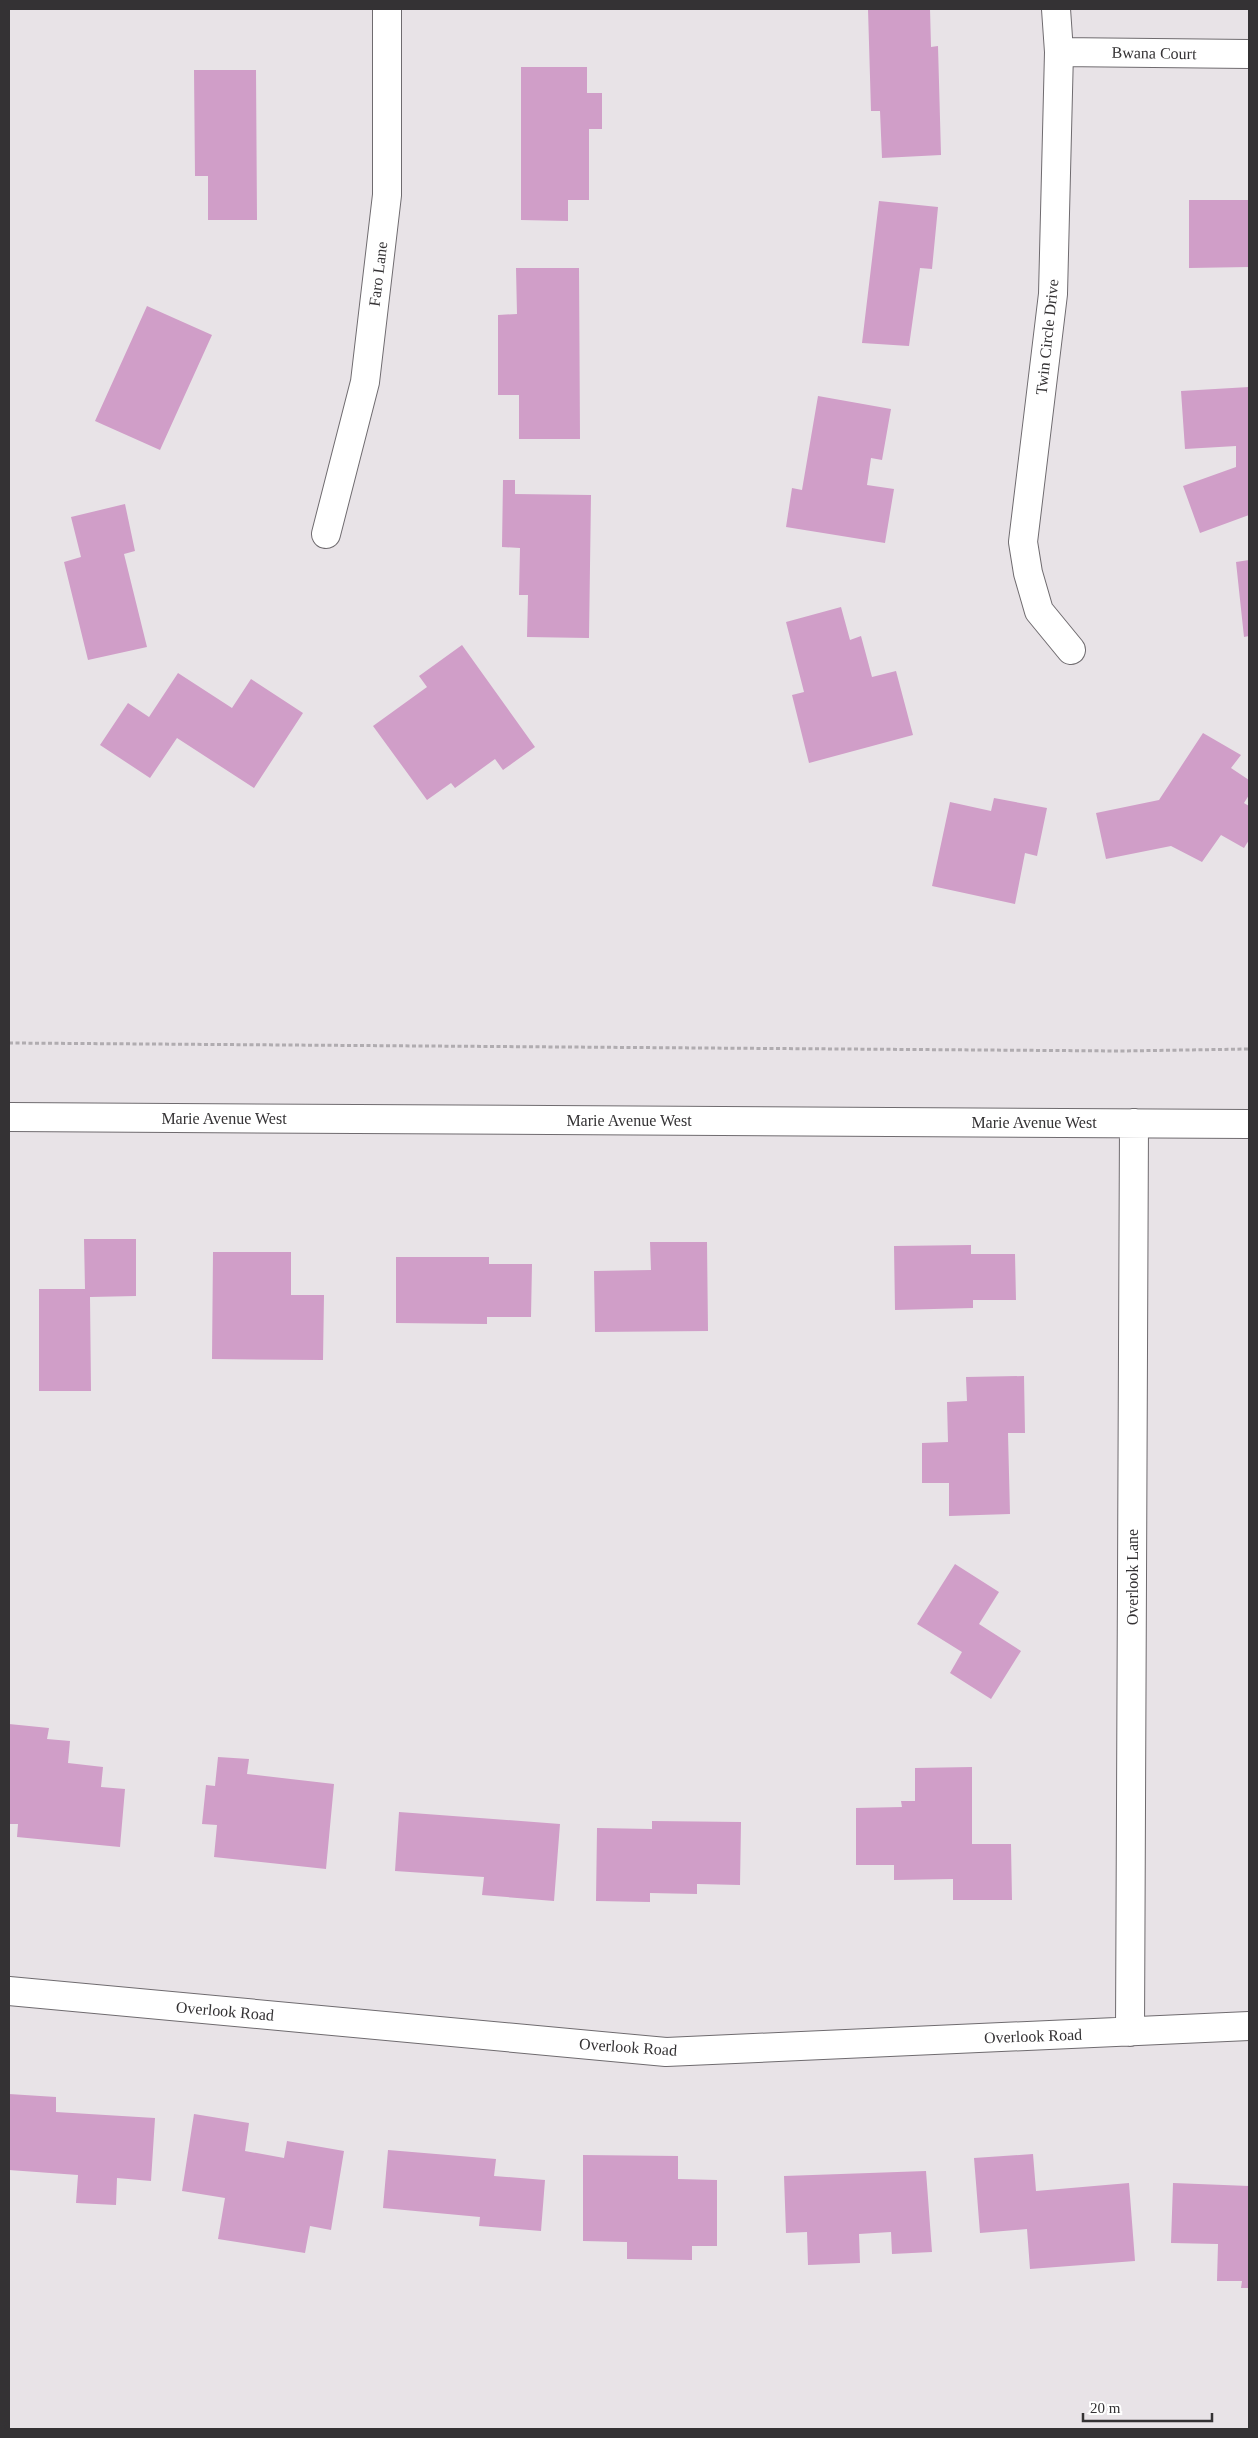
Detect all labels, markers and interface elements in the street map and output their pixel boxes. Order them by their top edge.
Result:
street label: Bwana Court [1111,44,1197,62]
street label: Faro Lane [366,241,390,307]
street label: Twin Circle Drive [1032,278,1062,396]
street label: Marie Avenue West [161,1110,287,1127]
street label: Marie Avenue West [566,1112,692,1129]
street label: Marie Avenue West [971,1114,1097,1131]
street label: Overlook Lane [1124,1529,1141,1625]
street label: Overlook Road [175,1998,275,2024]
street label: Overlook Road [984,2026,1082,2046]
street label: Overlook Road [578,2035,678,2059]
scale bar [1083,2390,1212,2422]
text: 20 m [1090,2400,1121,2416]

